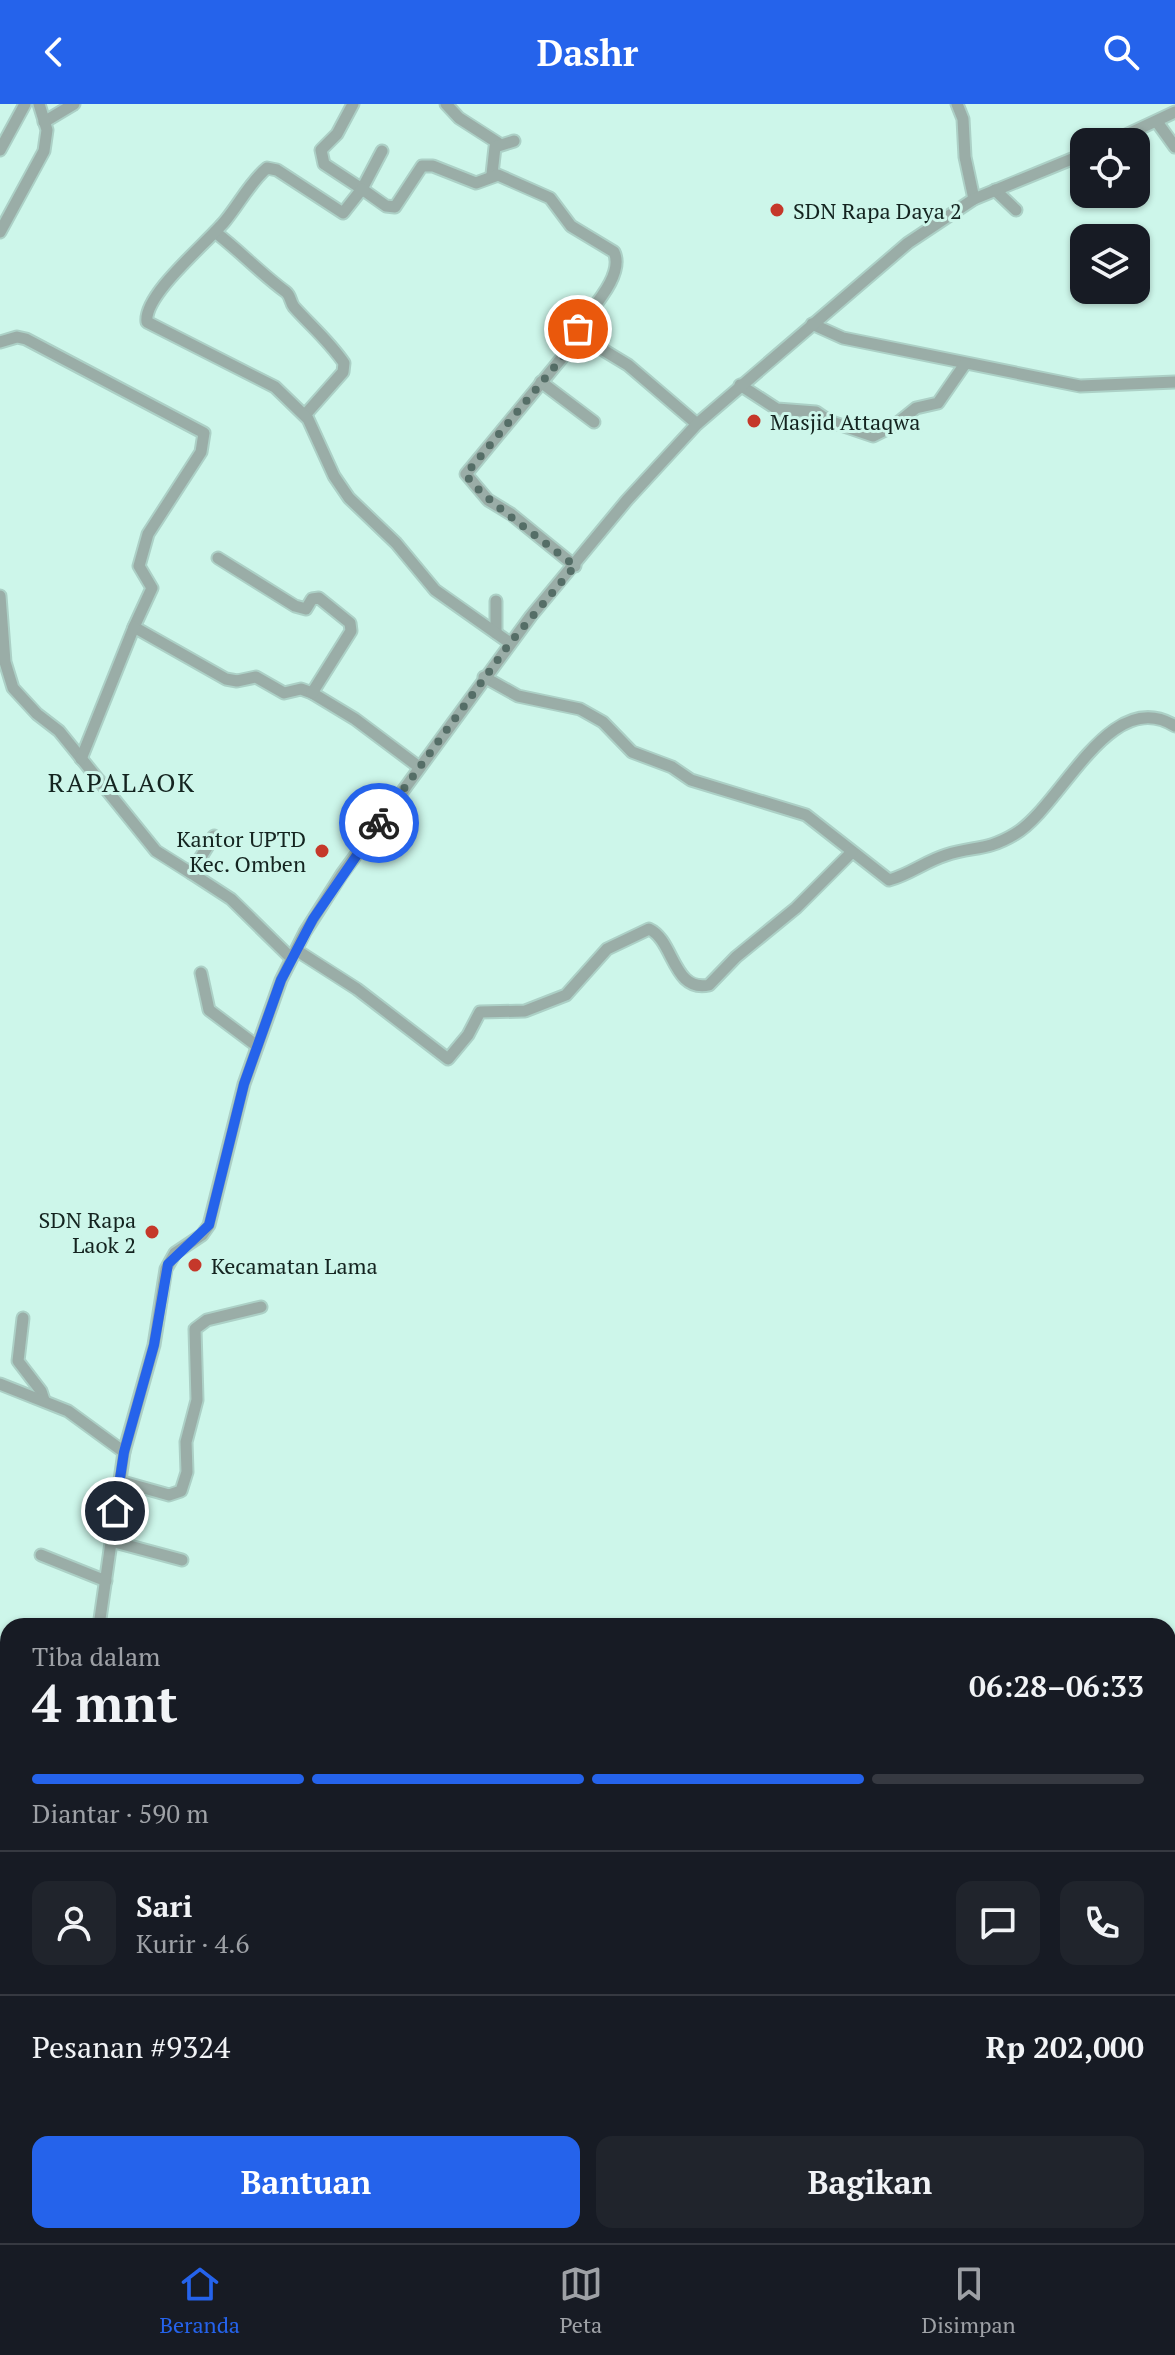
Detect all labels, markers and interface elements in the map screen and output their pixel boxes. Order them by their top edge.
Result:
text: Dashr [537,29,638,76]
icon: back [32,30,76,74]
icon: search [1099,30,1143,74]
map controls [1070,128,1150,304]
button: locate [1070,128,1150,208]
place label: SDN Rapa Daya 2 [793,196,962,225]
marker: SDN Rapa Daya 2 [768,201,786,219]
button: layers [1070,224,1150,304]
pin [544,295,612,363]
icon: bag [556,307,600,351]
place label: Masjid Attaqwa [770,407,920,436]
marker: Masjid Attaqwa [745,412,763,430]
district label: RAPALAOK [48,765,196,799]
courier [339,783,419,863]
icon: bike [357,801,401,845]
place label: Kantor UPTD Kec. Omben [176,824,306,878]
marker: Kantor UPTD Kec. Omben [313,842,331,860]
place label: SDN Rapa Laok 2 [38,1205,136,1259]
marker: SDN Rapa Laok 2 [143,1223,161,1241]
place label: Kecamatan Lama [211,1251,378,1280]
marker: Kecamatan Lama [186,1256,204,1274]
pin [81,1477,149,1545]
icon: home [93,1489,137,1533]
text: Tiba dalam [32,1639,161,1673]
text: 06:28–06:33 [969,1666,1144,1706]
text: 4 mnt [32,1668,178,1737]
text: Diantar · 590 m [32,1796,209,1830]
button: person [32,1881,116,1965]
button: chat [956,1881,1040,1965]
button: phone [1060,1881,1144,1965]
text: Sari [136,1886,192,1926]
text: Kurir · 4.6 [136,1926,249,1960]
text: Pesanan #9324 [32,2027,230,2067]
text: Rp 202,000 [986,2027,1144,2067]
button: Bantuan [32,2136,580,2228]
button: Bagikan [596,2136,1144,2228]
tab: Beranda [159,2262,240,2339]
tab: Peta [559,2262,603,2339]
tab: Disimpan [922,2262,1016,2339]

